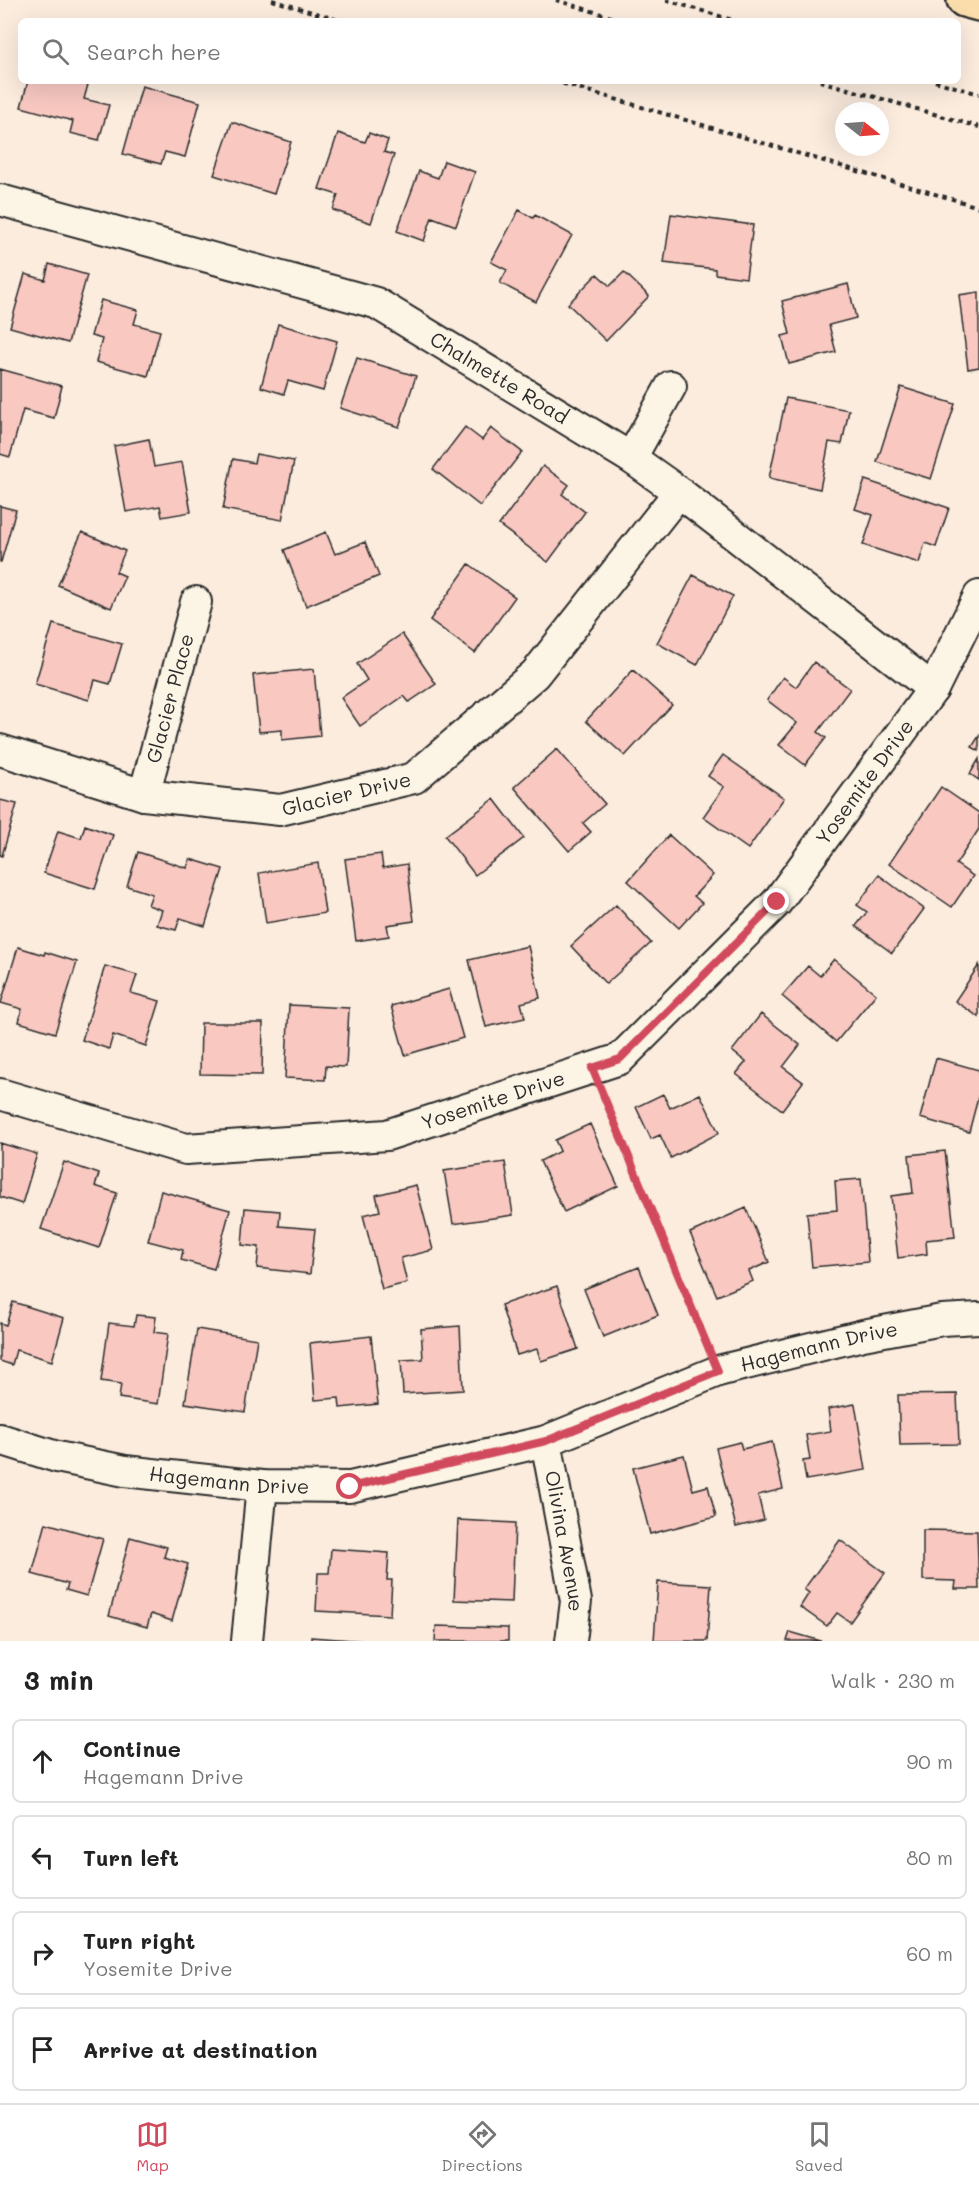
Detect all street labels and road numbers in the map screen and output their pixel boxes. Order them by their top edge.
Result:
street label: Chalmette Road [426,325,574,429]
street label: Glacier Place [139,631,199,766]
street label: Yosemite Drive [809,714,919,850]
street label: Glacier Drive [279,765,413,821]
street label: Yosemite Drive [418,1064,568,1135]
street label: Hagemann Drive [738,1315,900,1377]
street label: Hagemann Drive [148,1460,309,1499]
street label: Olivina Avenue [540,1468,590,1613]

